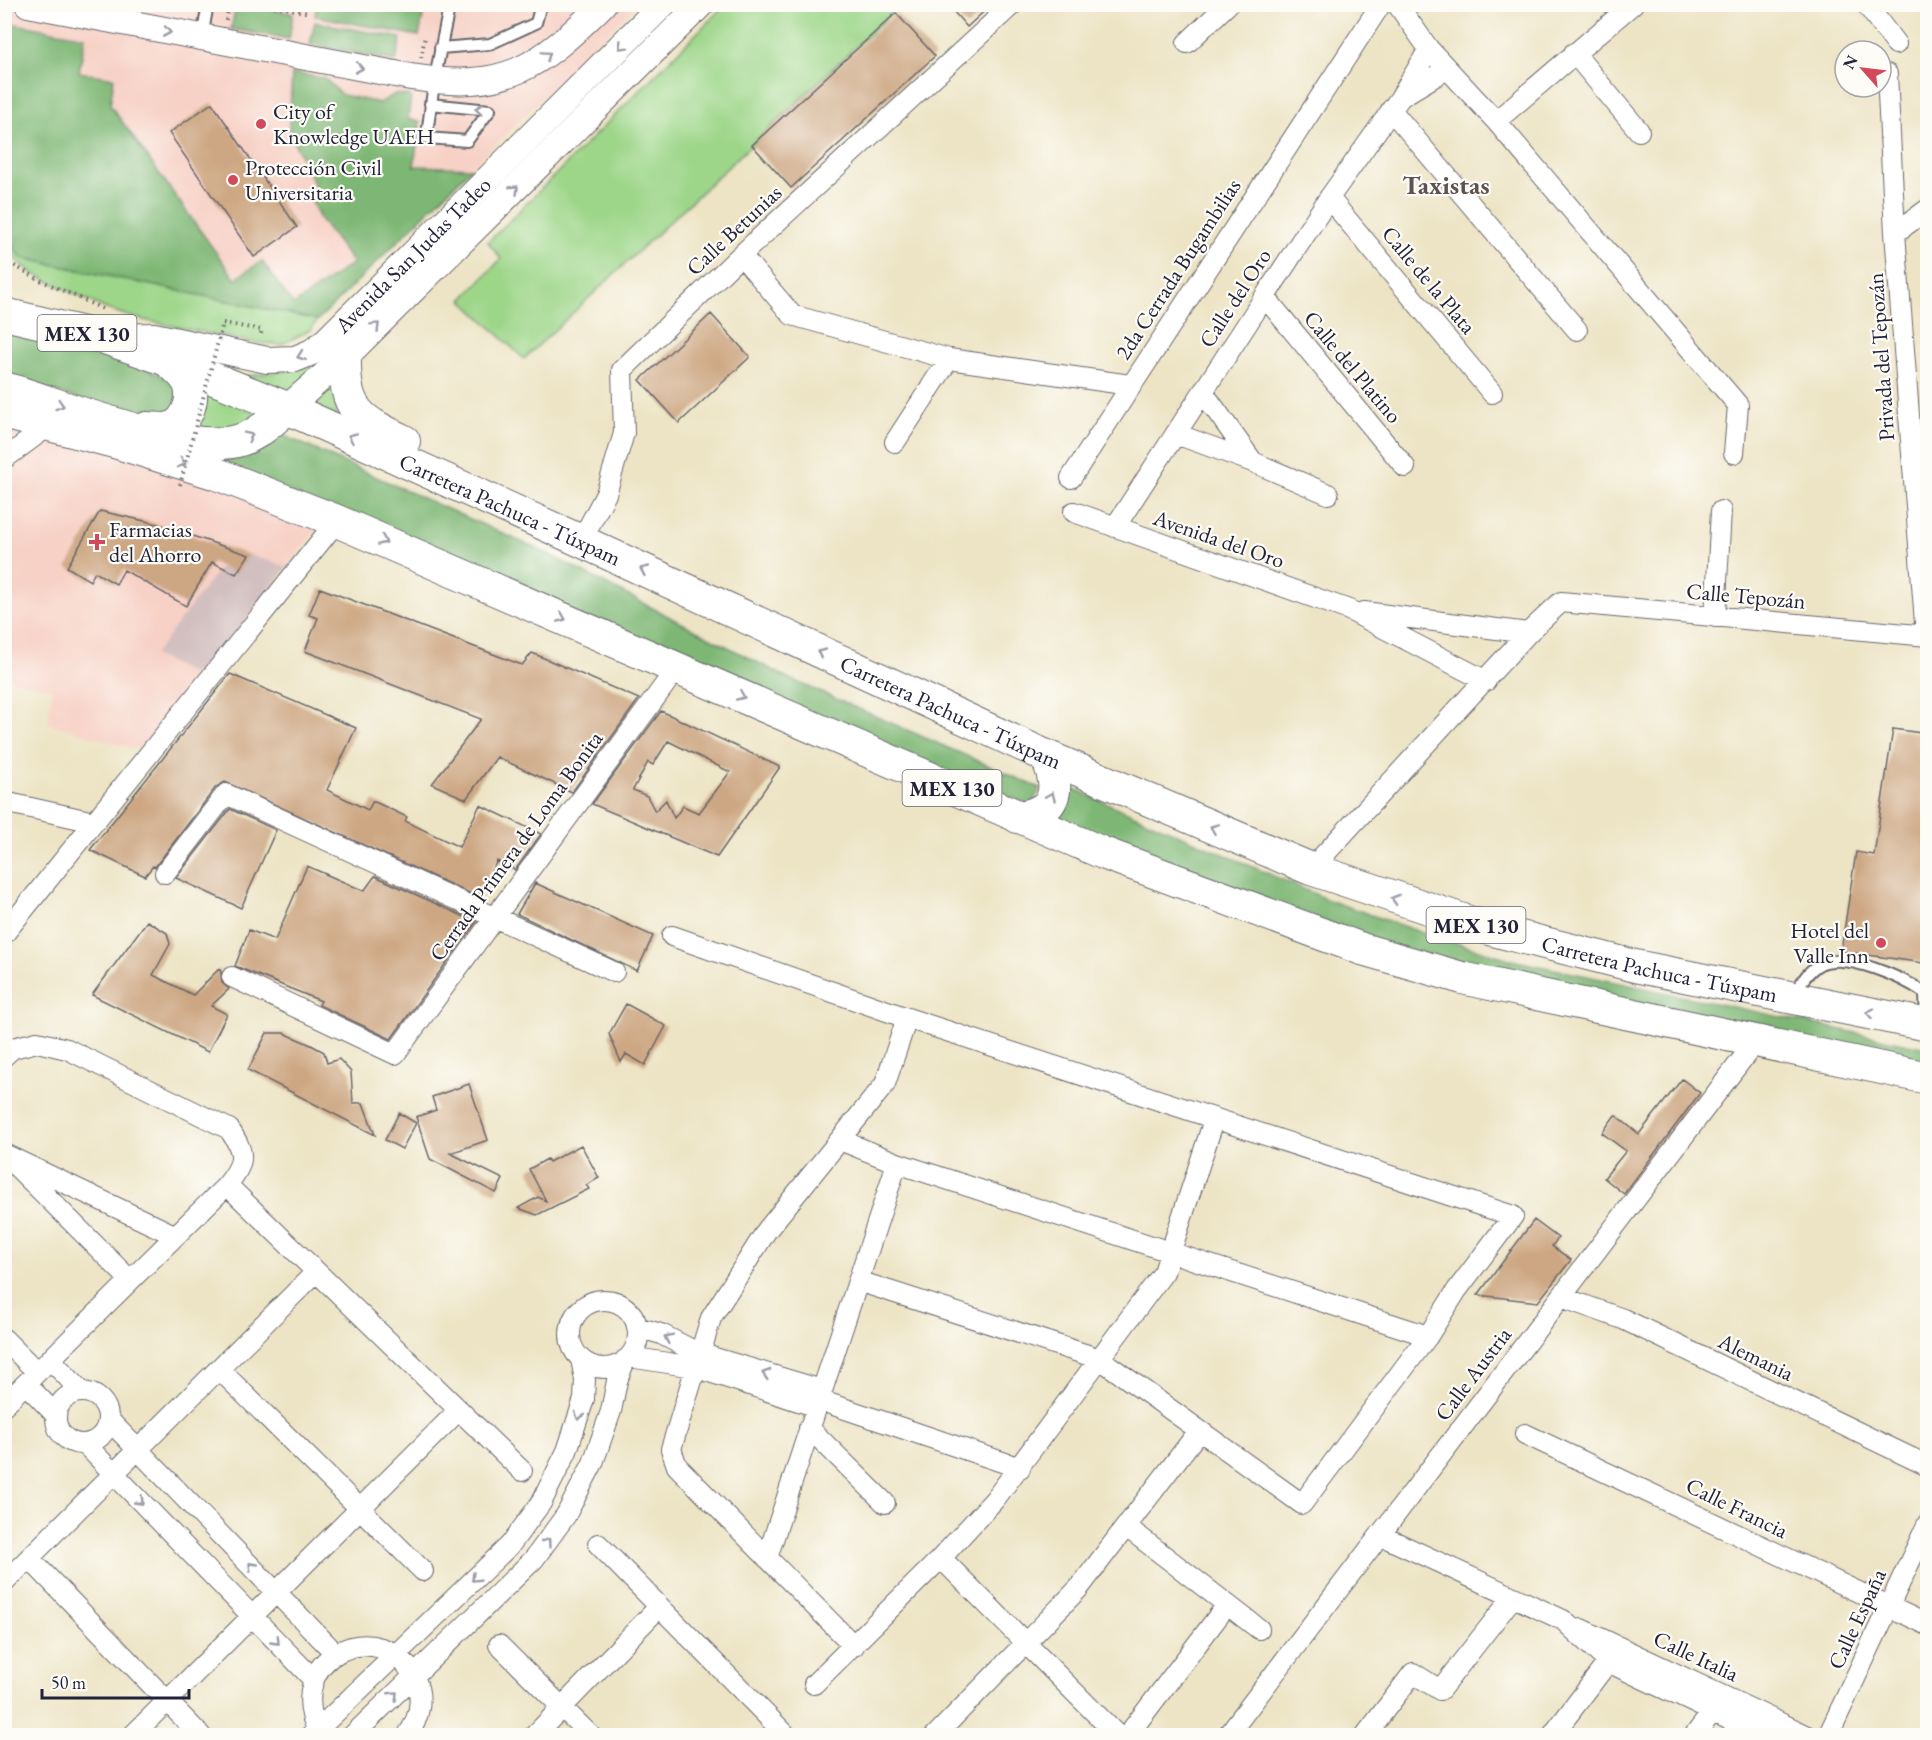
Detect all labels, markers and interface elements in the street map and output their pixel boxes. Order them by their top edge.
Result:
one-way arrow [163,26,172,38]
one-way arrow [618,38,629,49]
north arrow [1833,39,1893,99]
one-way arrow [540,51,551,62]
text: N [1838,52,1863,73]
one-way arrow [354,61,364,74]
place label: City of Knowledge UAEH [273,97,434,151]
one-way arrow [475,103,484,116]
marker: City of Knowledge UAEH [254,117,268,131]
place label: Protección Civil Universitaria [245,153,382,207]
district label: Taxistas [1402,168,1490,202]
street label: Avenida San Judas Tadeo [327,170,497,340]
marker: Protección Civil Universitaria [226,173,240,187]
street label: 2da Cerrada Bugambilias [1109,173,1247,365]
street label: Calle Betunias [680,178,788,282]
one-way arrow [507,185,518,196]
street label: Calle de la Plata [1375,220,1483,340]
street label: Calle del Oro [1192,243,1278,353]
street label: Privada del Tepozán [1861,272,1901,442]
street label: Calle del Platino [1297,305,1409,429]
road number: MEX 130 [38,315,136,351]
one-way arrow [370,322,380,333]
one-way arrow [297,348,307,361]
one-way arrow [54,398,65,410]
one-way arrow [242,432,253,444]
one-way arrow [347,433,358,445]
street label: Carretera Pachuca - Túxpam [395,446,626,572]
one-way arrow [176,456,187,468]
street label: Avenida del Oro [1149,503,1289,575]
place label: Farmacias del Ahorro [109,515,202,569]
one-way arrow [377,534,388,546]
marker: Farmacias del Ahorro [90,535,104,549]
one-way arrow [640,566,651,578]
street label: Calle Tepozán [1685,576,1807,616]
one-way arrow [556,611,567,623]
one-way arrow [816,648,827,660]
street label: Carretera Pachuca - Túxpam [836,648,1066,775]
one-way arrow [735,689,746,701]
street label: Cerrada Primera de Loma Bonita [423,725,609,967]
road number: MEX 130 [902,770,1002,806]
one-way arrow [1044,791,1056,802]
one-way arrow [1209,823,1220,835]
one-way arrow [1390,893,1401,906]
road number: MEX 130 [1426,907,1526,943]
place label: Hotel del Valle Inn [1790,916,1869,970]
street label: Carretera Pachuca - Túxpam [1539,928,1780,1009]
marker: Hotel del Valle Inn [1874,936,1888,950]
one-way arrow [1866,1007,1876,1020]
street label: Calle Austria [1428,1321,1518,1427]
street label: Alemania [1712,1326,1799,1388]
one-way arrow [664,1334,675,1345]
one-way arrow [761,1369,772,1381]
one-way arrow [573,1410,586,1421]
street label: Calle Francia [1681,1471,1793,1545]
one-way arrow [133,1495,144,1505]
one-way arrow [539,1538,550,1549]
one-way arrow [248,1563,259,1573]
street label: Calle España [1821,1564,1893,1674]
one-way arrow [472,1571,483,1582]
street label: Calle Italia [1649,1624,1743,1688]
one-way arrow [269,1634,280,1644]
scale bar [42,1662,189,1700]
text: 50 m [51,1671,86,1694]
one-way arrow [388,1691,398,1702]

